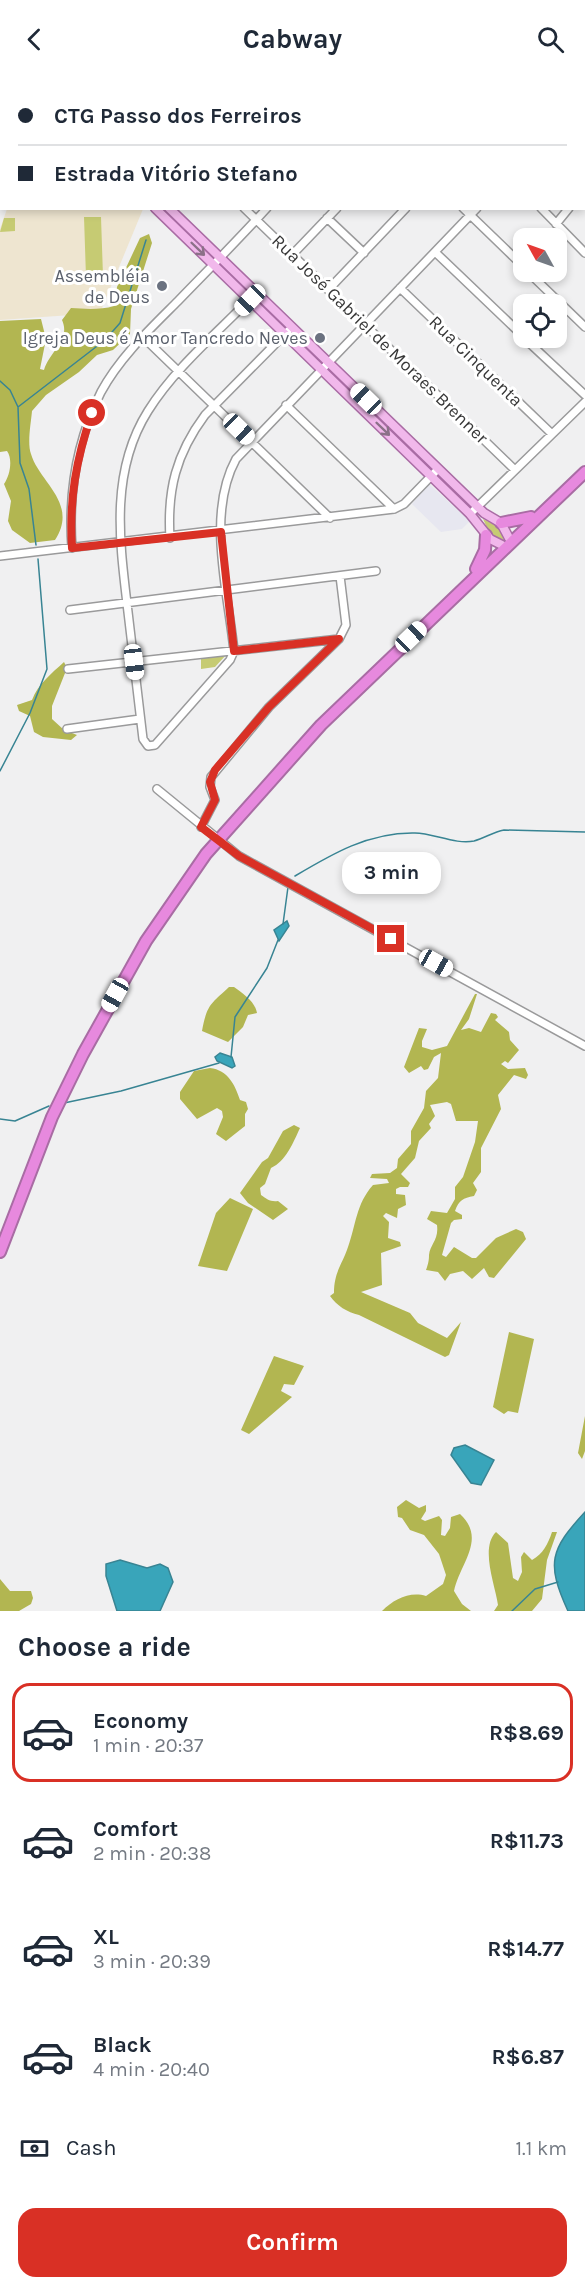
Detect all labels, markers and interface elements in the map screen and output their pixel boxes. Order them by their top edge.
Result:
icon: back [18,23,51,56]
text: Cabway [243,23,342,55]
icon: search [534,23,567,56]
text: CTG Passo dos Ferreiros [54,103,302,129]
text: Estrada Vitório Stefano [54,161,298,187]
north arrow [513,228,567,282]
map controls [513,228,567,348]
street label: Rua José Gabriel de Moraes Brenner [267,230,493,449]
one-way arrow [190,242,205,256]
place label: Assembléia de Deus [54,265,150,308]
marker: Assembléia de Deus [155,279,169,293]
car [231,281,269,319]
button: locate [513,294,567,348]
street label: Rua Cinquenta [425,311,527,411]
place label: Igreja Deus é Amor Tancredo Neves [23,327,308,349]
marker: Igreja Deus é Amor Tancredo Neves [313,331,327,345]
car [347,380,385,418]
route start [78,399,105,426]
car [220,410,258,448]
one-way arrow [375,421,390,436]
car [392,618,430,656]
car [123,643,145,681]
callout: 3 min [342,852,440,894]
text: 3 min [364,861,419,884]
route end [377,925,404,952]
car [416,946,456,980]
car [98,975,132,1015]
text: Choose a ride [18,1631,191,1663]
icon: car [21,1706,75,1760]
text: Economy [93,1708,188,1734]
text: R$8.69 [489,1720,564,1746]
text: 1 min · 20:37 [93,1734,203,1757]
icon: car [21,1814,75,1868]
text: Comfort [93,1816,178,1842]
text: R$11.73 [490,1828,564,1854]
text: 2 min · 20:38 [93,1842,211,1865]
icon: car [21,1922,75,1976]
text: XL [93,1924,119,1950]
text: R$14.77 [487,1936,564,1962]
text: 3 min · 20:39 [93,1950,211,1973]
icon: car [21,2030,75,2084]
text: Black [93,2032,152,2058]
text: R$6.87 [491,2044,564,2070]
text: 4 min · 20:40 [93,2058,210,2081]
icon: cash [18,2132,51,2165]
text: Cash [66,2135,116,2161]
text: 1.1 km [515,2137,567,2160]
button: Confirm [18,2208,567,2277]

